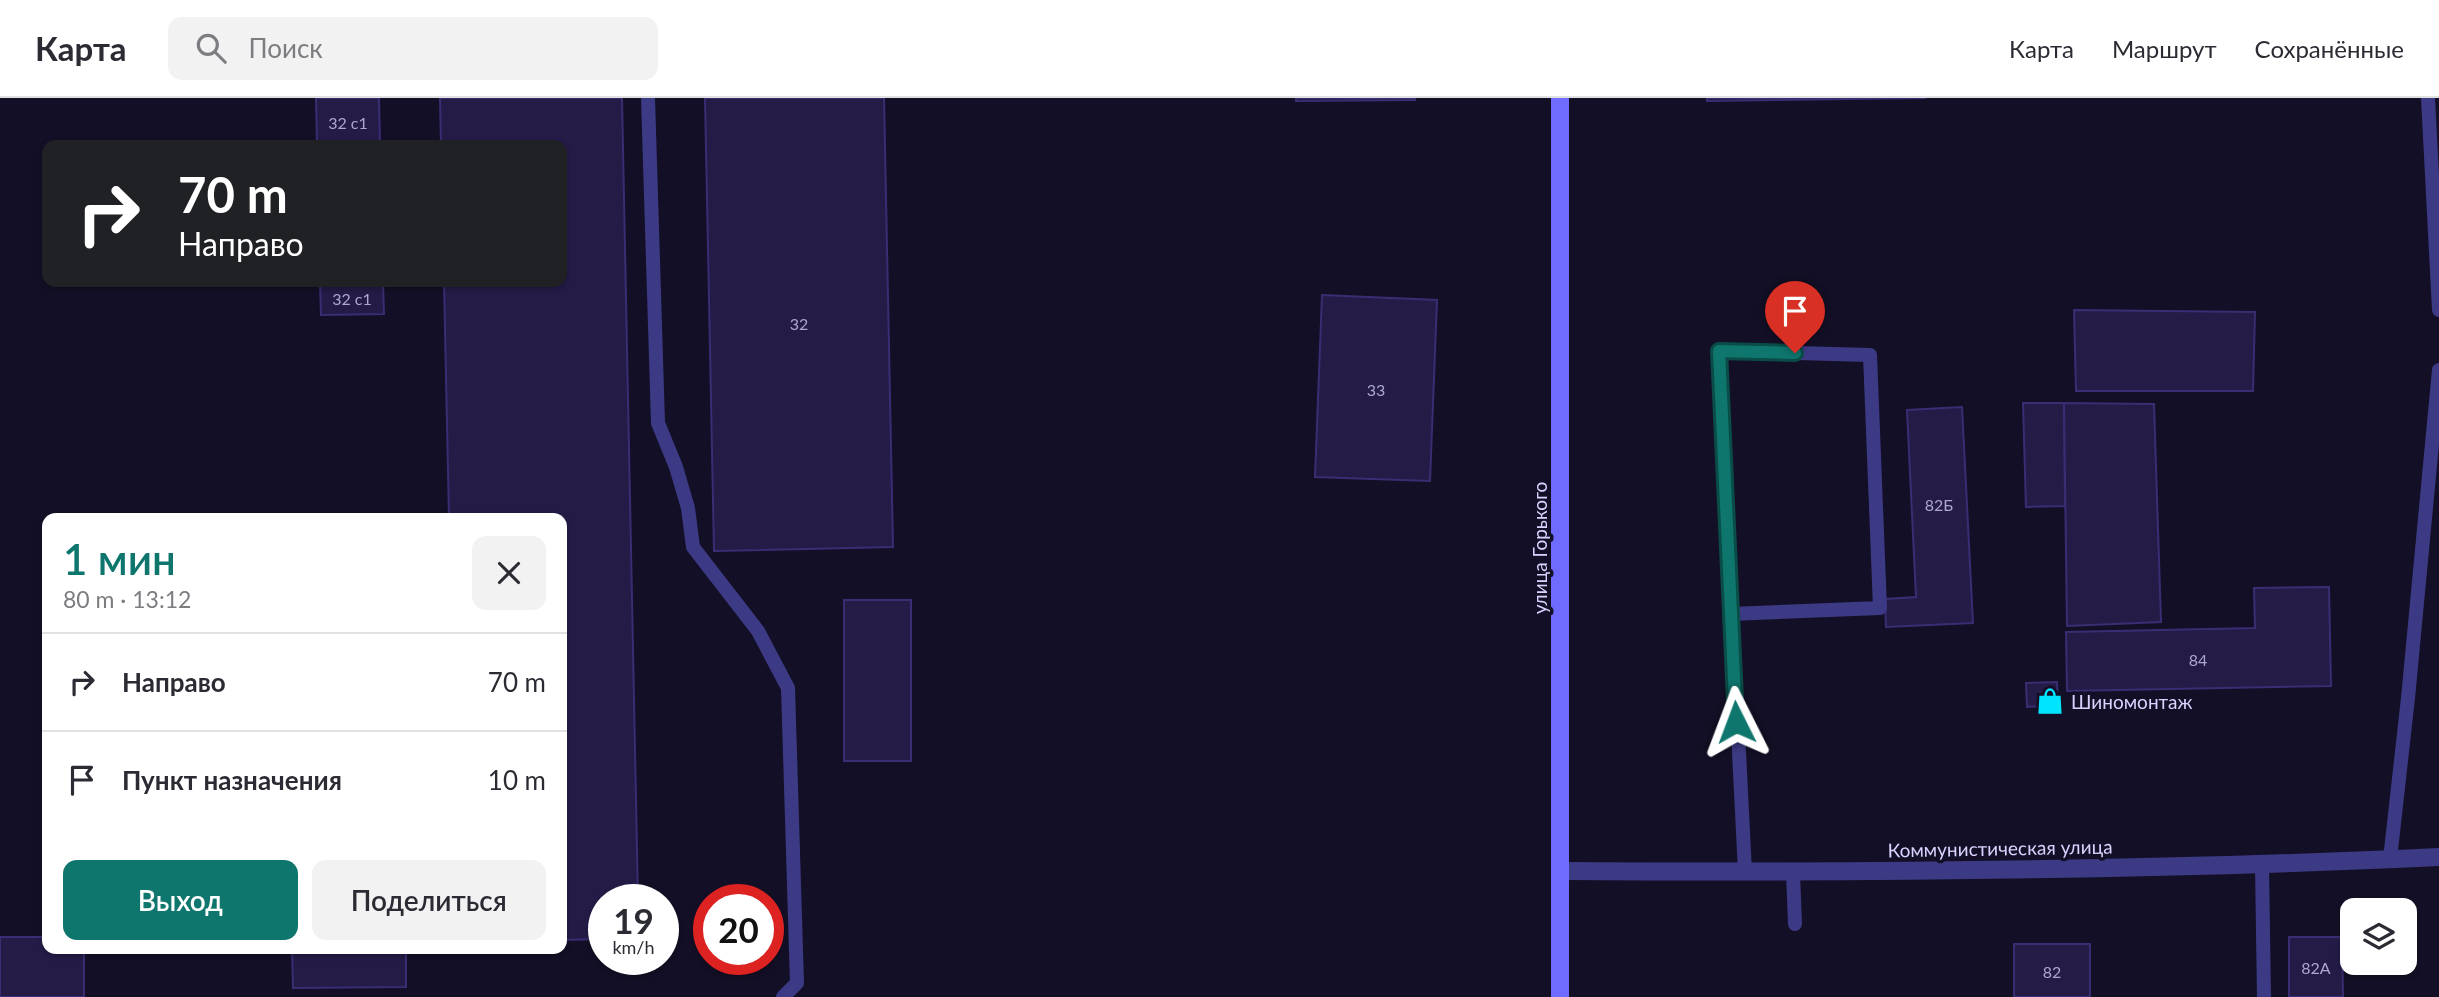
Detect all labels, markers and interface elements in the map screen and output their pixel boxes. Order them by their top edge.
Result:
search box [168,17,658,80]
text: Карта [35,28,126,68]
icon: search [192,29,230,67]
text: Поиск [248,32,323,64]
text: Карта [2009,34,2074,63]
text: Маршрут [2112,34,2217,63]
text: Сохранённые [2255,34,2404,63]
house number: 32 с1 [328,113,368,132]
text: 70 m [178,165,288,223]
icon: right [63,168,154,259]
text: Направо [178,224,304,263]
pin [1765,281,1825,353]
house number: 32 с1 [332,289,372,308]
icon: arrive [1776,292,1814,330]
house number: 32 [790,314,808,333]
house number: 33 [1367,380,1385,399]
street label: улица Горького [1528,482,1551,614]
house number: 82Б [1925,495,1953,514]
text: 1 мин [63,534,176,584]
button: close [472,536,546,610]
text: 80 m · 13:12 [63,585,191,613]
house number: 84 [2189,650,2207,669]
icon: right [63,663,101,701]
text: Направо [122,666,226,698]
text: 70 m [488,666,546,698]
position arrow [1699,685,1773,759]
shop icon: Шиномонтаж [2035,686,2065,716]
place label: Шиномонтаж [2071,690,2193,713]
icon: arrive [63,761,101,799]
text: Пункт назначения [122,764,342,796]
text: 10 m [488,764,546,796]
street label: Коммунистическая улица [1887,835,2113,861]
button: Выход [63,860,298,940]
button: Поделиться [312,860,546,940]
speed limit sign: 20 [693,884,784,975]
map controls [2340,898,2417,975]
button: layers [2340,898,2417,975]
text: 19 [613,899,654,941]
text: km/h [612,936,655,958]
house number: 82А [2301,958,2331,977]
house number: 82 [2043,962,2061,981]

